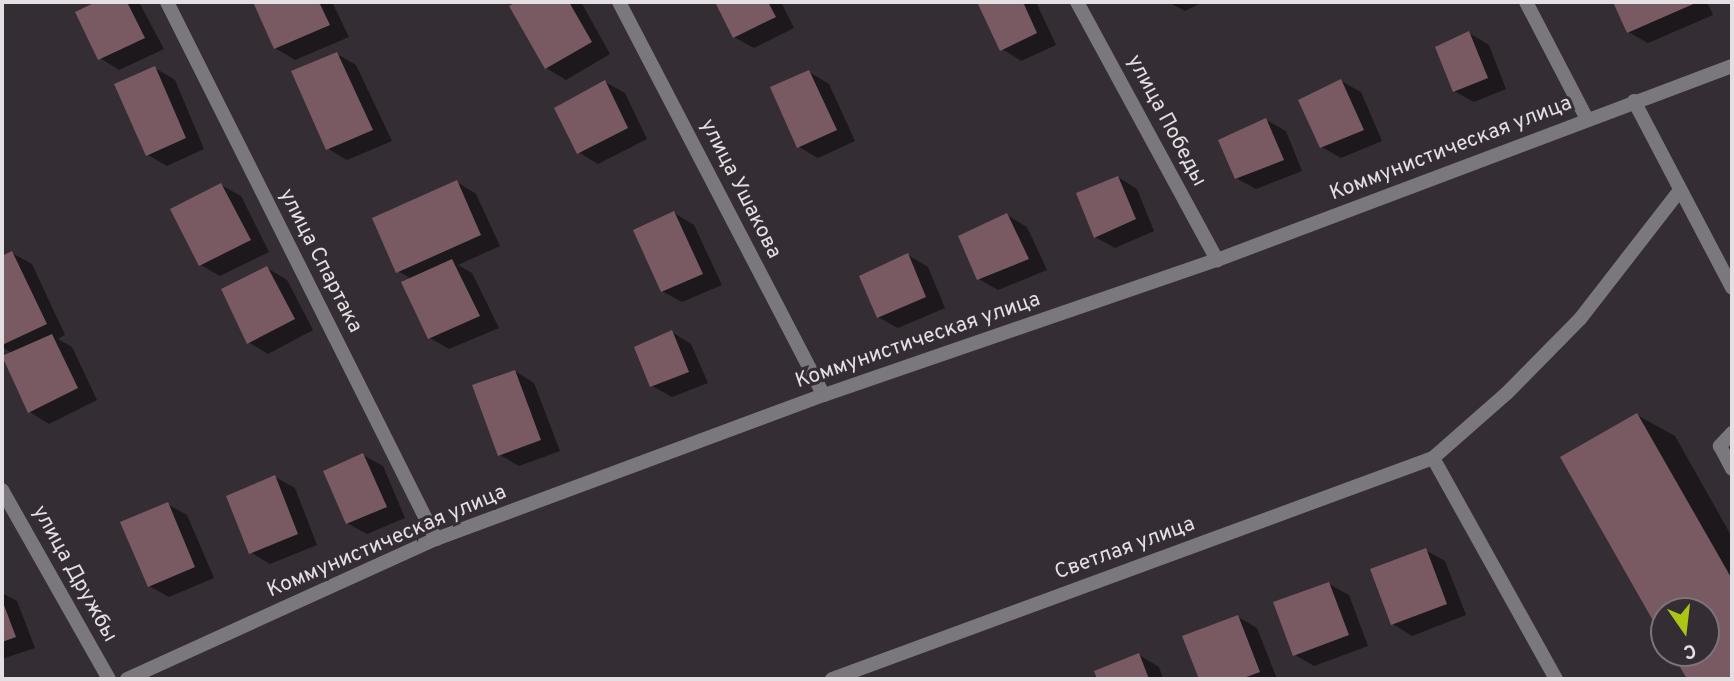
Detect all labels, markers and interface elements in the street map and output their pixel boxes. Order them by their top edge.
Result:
street label: улица Победы [1121,51,1211,191]
street label: Коммунистическая улица [1326,91,1576,207]
street label: улица Ушакова [694,115,786,263]
street label: улица Спартака [273,185,367,337]
street label: Коммунистическая улица [792,287,1044,395]
street label: Коммунистическая улица [264,480,510,604]
street label: улица Дружбы [26,501,122,647]
street label: Светлая улица [1051,512,1199,586]
north arrow [1650,597,1720,667]
text: С [1681,637,1698,664]

